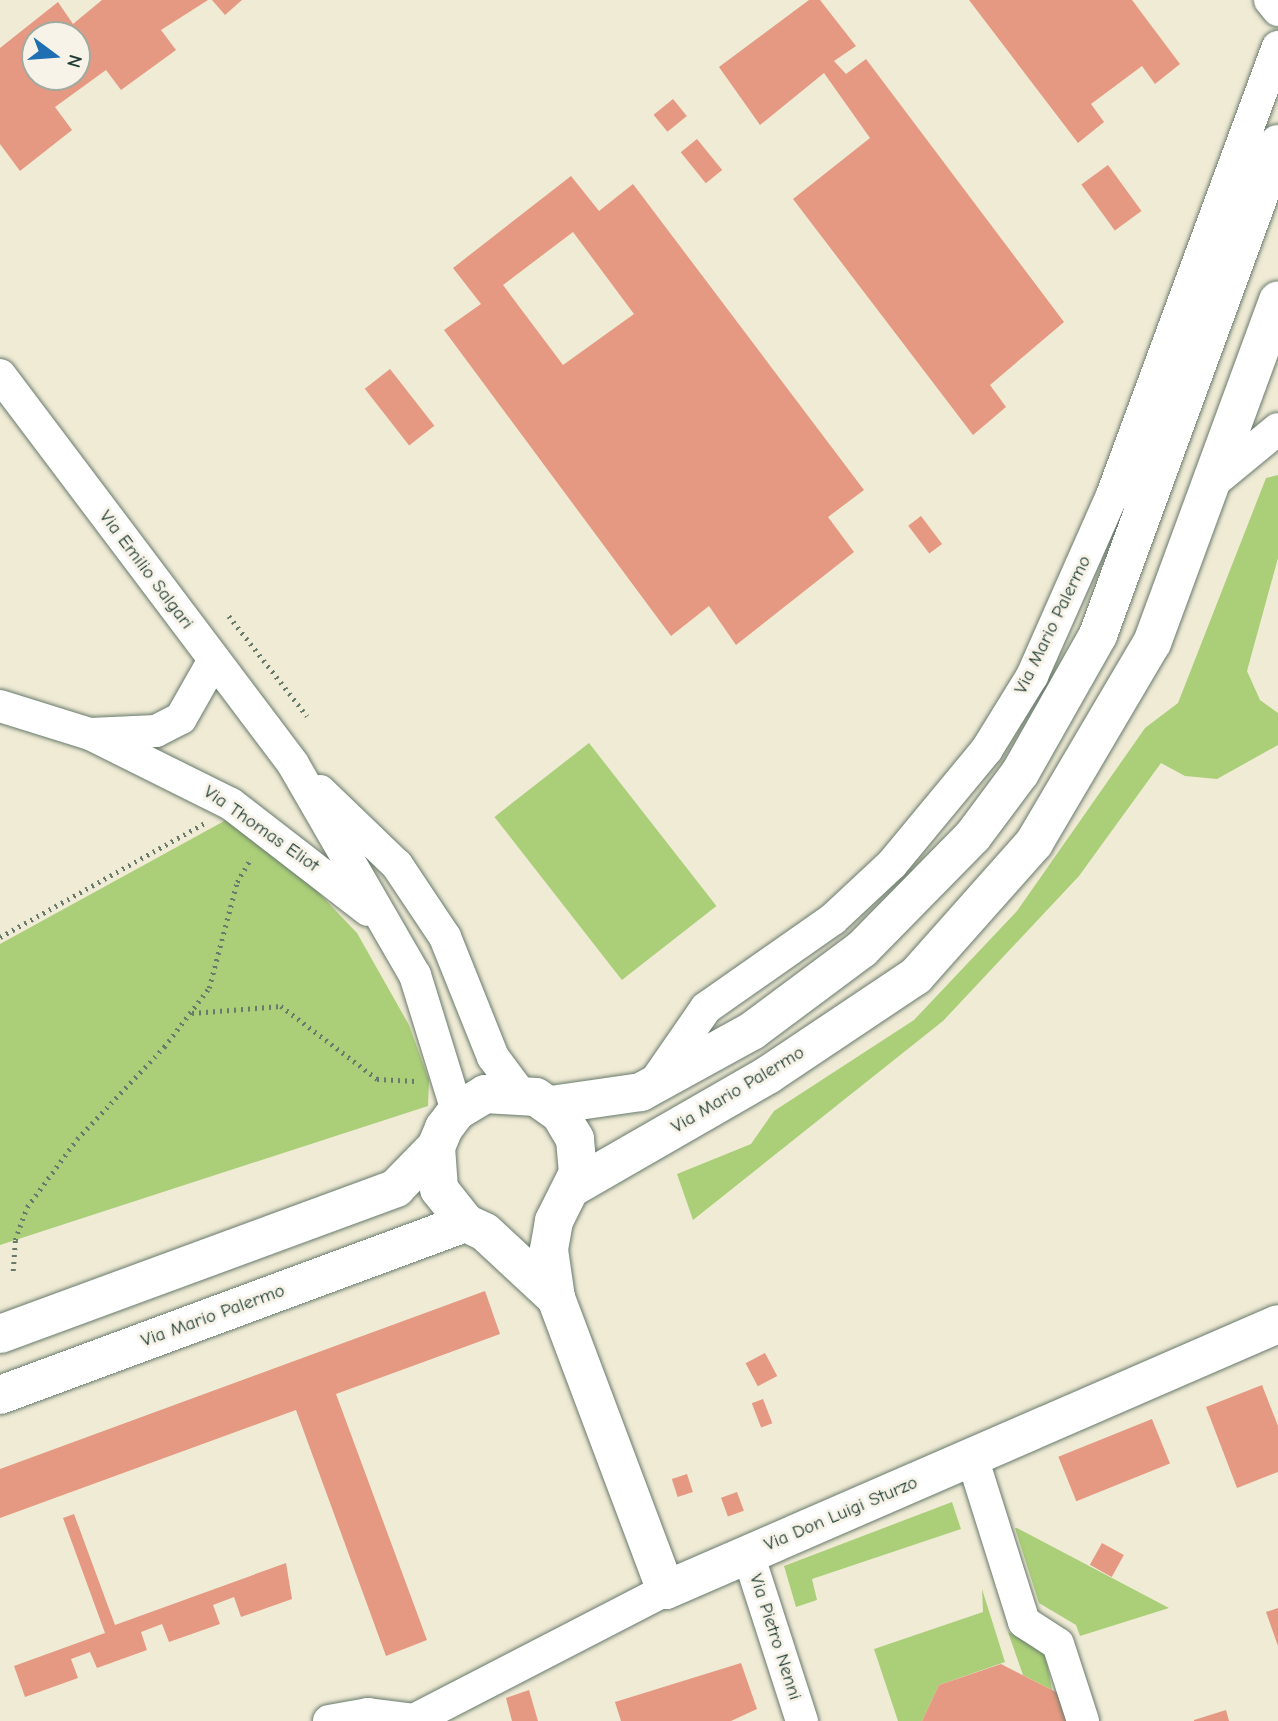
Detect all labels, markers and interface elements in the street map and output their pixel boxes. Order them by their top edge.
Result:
north arrow [21,21,91,91]
text: N [62,52,87,70]
street label: Via Emilio Salgari [94,506,198,634]
street label: Via Mario Palermo [1010,552,1096,698]
street label: Via Thomas Eliot [199,781,323,877]
street label: Via Mario Palermo [667,1041,809,1139]
street label: Via Mario Palermo [138,1279,288,1353]
street label: Via Don Luigi Sturzo [761,1471,921,1557]
street label: Via Pietro Nenni [744,1571,806,1703]

